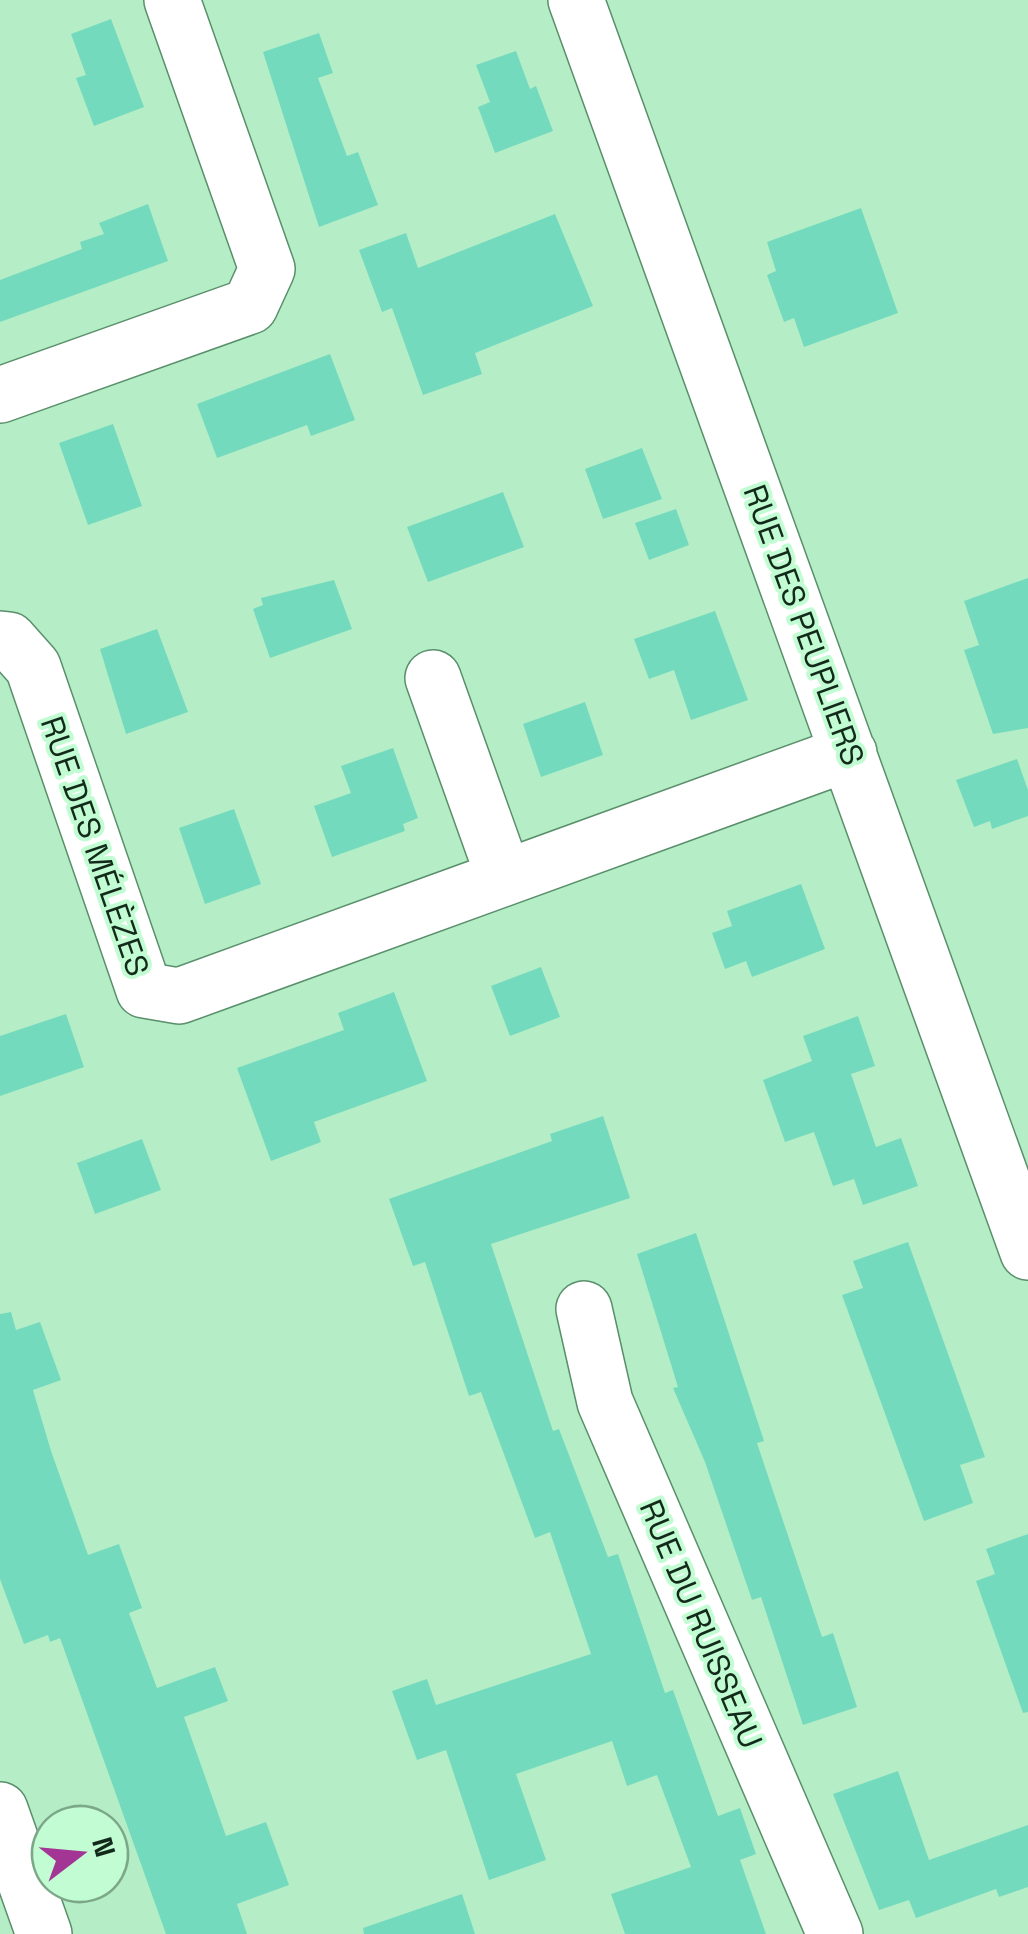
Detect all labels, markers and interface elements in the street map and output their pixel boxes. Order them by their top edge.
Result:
street label: RUE DES PEUPLIERS [735,479,873,771]
street label: RUE DES MÉLÈZES [32,711,158,981]
street label: RUE DU RUISSEAU [631,1494,771,1754]
north arrow [30,1804,130,1904]
text: N [84,1833,124,1861]

